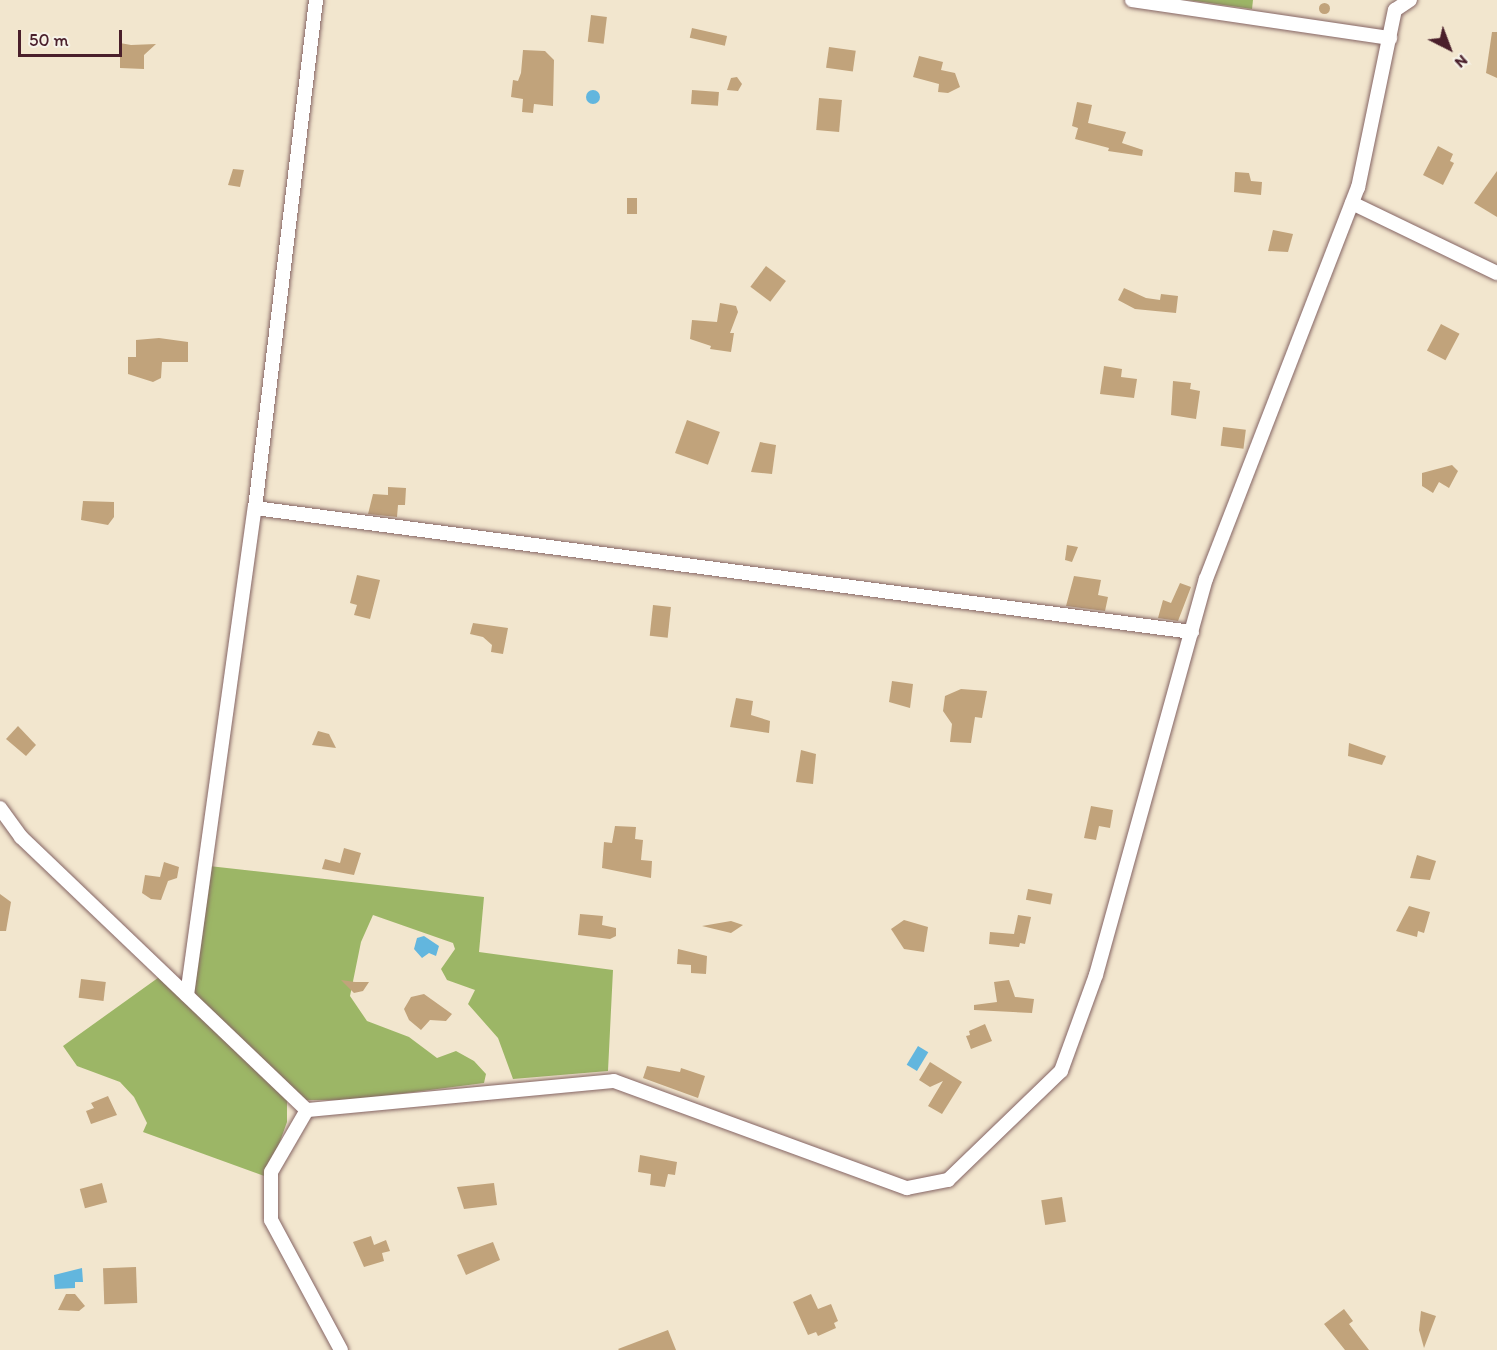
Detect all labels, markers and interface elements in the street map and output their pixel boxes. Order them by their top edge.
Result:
scale bar [21,18,124,56]
north arrow [1419,18,1479,78]
text: 50 m [29,29,69,51]
text: N [1451,51,1472,72]

